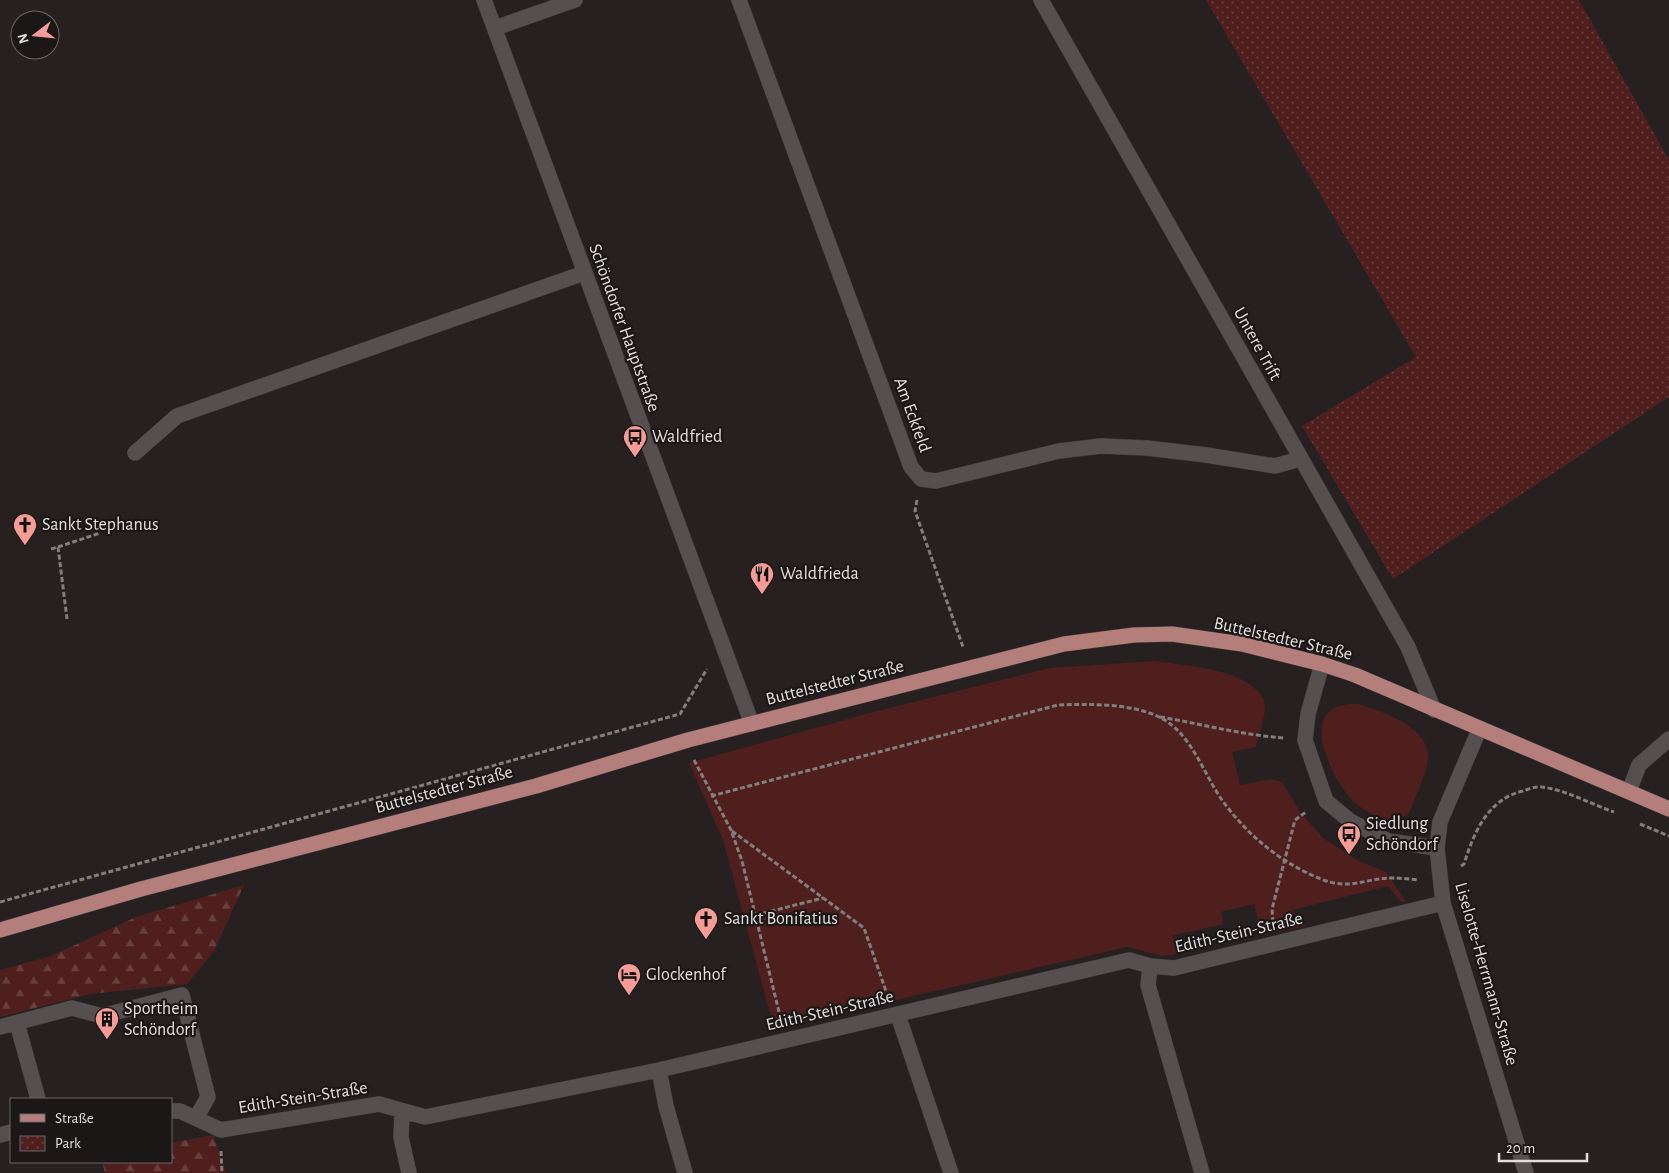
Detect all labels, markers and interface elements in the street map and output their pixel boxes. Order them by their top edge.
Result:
north arrow [10,10,60,60]
text: N [15,32,32,45]
street label: Schöndorfer Hauptstraße [585,242,663,414]
street label: Untere Trift [1230,305,1284,384]
street label: Am Eckfeld [890,375,934,455]
bus stop icon: Waldfried [622,424,648,458]
place label: Waldfried [652,428,722,446]
church icon: Sankt Stephanus [12,512,38,546]
place label: Sankt Stephanus [42,516,159,534]
restaurant icon: Waldfrieda [749,561,775,595]
place label: Waldfrieda [780,565,859,583]
street label: Buttelstedter Straße [1212,614,1354,664]
street label: Buttelstedter Straße [764,657,906,709]
street label: Buttelstedter Straße [373,763,515,817]
place label: Siedlung Schöndorf [1366,815,1439,854]
bus stop icon: Siedlung Schöndorf [1336,821,1362,855]
street label: Liselotte-Herrmann-Straße [1451,880,1521,1068]
church icon: Sankt Bonifatius [693,906,719,940]
place label: Sankt Bonifatius [724,910,838,928]
street label: Edith-Stein-Straße [1173,910,1305,956]
hotel icon: Glockenhof [616,962,642,996]
place label: Glockenhof [646,966,727,984]
street label: Edith-Stein-Straße [764,988,896,1034]
place label: Sportheim Schöndorf [124,1000,198,1039]
building icon: Sportheim Schöndorf [94,1006,120,1040]
street label: Edith-Stein-Straße [237,1079,369,1117]
legend [10,1098,172,1163]
text: Straße [55,1111,94,1126]
scale bar [1499,1130,1586,1162]
text: Park [55,1136,81,1151]
text: 20 m [1506,1141,1535,1156]

